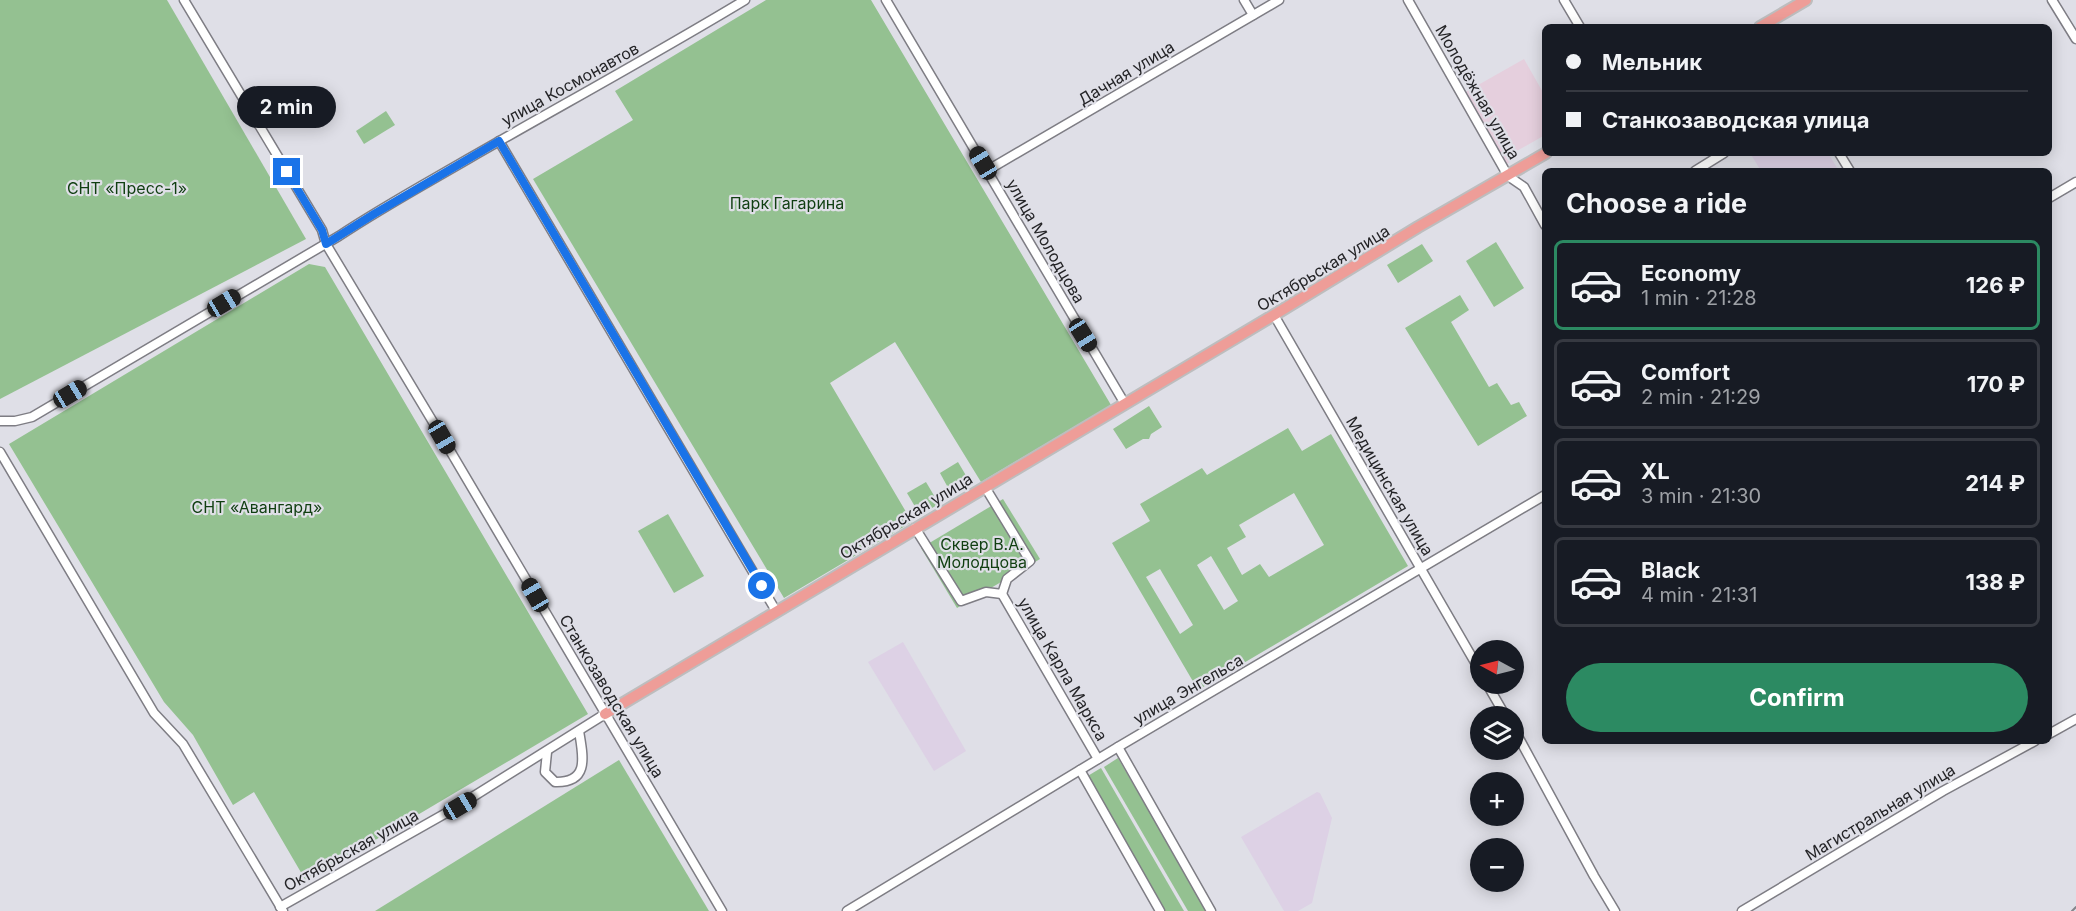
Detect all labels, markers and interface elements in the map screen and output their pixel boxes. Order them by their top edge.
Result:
street label: Молодёжная улица [1431,21,1525,163]
street label: Дачная улица [1074,36,1178,110]
street label: улица Космонавтов [498,38,642,130]
text: Мельник [1602,49,1702,75]
callout: 2 min [238,85,336,127]
text: 2 min [260,95,313,119]
text: Станкозаводская улица [1602,107,1869,133]
car [966,143,1000,183]
route end [273,158,300,185]
street label: улица Молодцова [1002,175,1090,307]
park label: СНТ «Пресс-1» [67,178,187,198]
text: Choose a ride [1566,187,1747,220]
park label: Парк Гагарина [730,193,844,213]
street label: Октябрьская улица [1253,221,1393,315]
icon: car [1569,258,1623,312]
text: Economy [1641,260,1741,286]
text: 126 ₽ [1966,272,2025,298]
car [204,286,244,320]
text: 1 min · 21:28 [1641,286,1757,310]
car [1066,315,1100,355]
icon: car [1569,357,1623,411]
text: Comfort [1641,359,1730,385]
text: 170 ₽ [1967,371,2025,397]
car [50,377,90,411]
text: 2 min · 21:29 [1641,385,1761,409]
street label: Медицинская улица [1342,413,1438,559]
car [425,417,459,457]
icon: car [1569,456,1623,510]
text: XL [1641,458,1670,484]
street label: Октябрьская улица [836,469,976,563]
text: 214 ₽ [1965,470,2025,496]
text: 3 min · 21:30 [1641,484,1761,508]
park label: СНТ «Авангард» [192,497,322,517]
park label: Сквер В.А. Молодцова [937,534,1027,572]
icon: car [1569,555,1623,609]
text: Black [1641,557,1700,583]
text: 138 ₽ [1965,569,2025,595]
route start [748,572,775,599]
car [518,575,552,615]
text: 4 min · 21:31 [1641,583,1757,607]
street label: улица Карла Маркса [1014,594,1112,744]
street label: Станкозаводская улица [555,611,669,781]
north arrow [1470,640,1524,694]
map controls [1470,640,1524,892]
street label: улица Энгельса [1129,649,1247,729]
button: Confirm [1566,663,2028,732]
button: layers [1470,706,1524,760]
street label: Магистральная улица [1801,759,1959,865]
button: + [1470,772,1524,826]
car [440,789,480,823]
street label: Октябрьская улица [280,805,422,895]
button: − [1470,838,1524,892]

